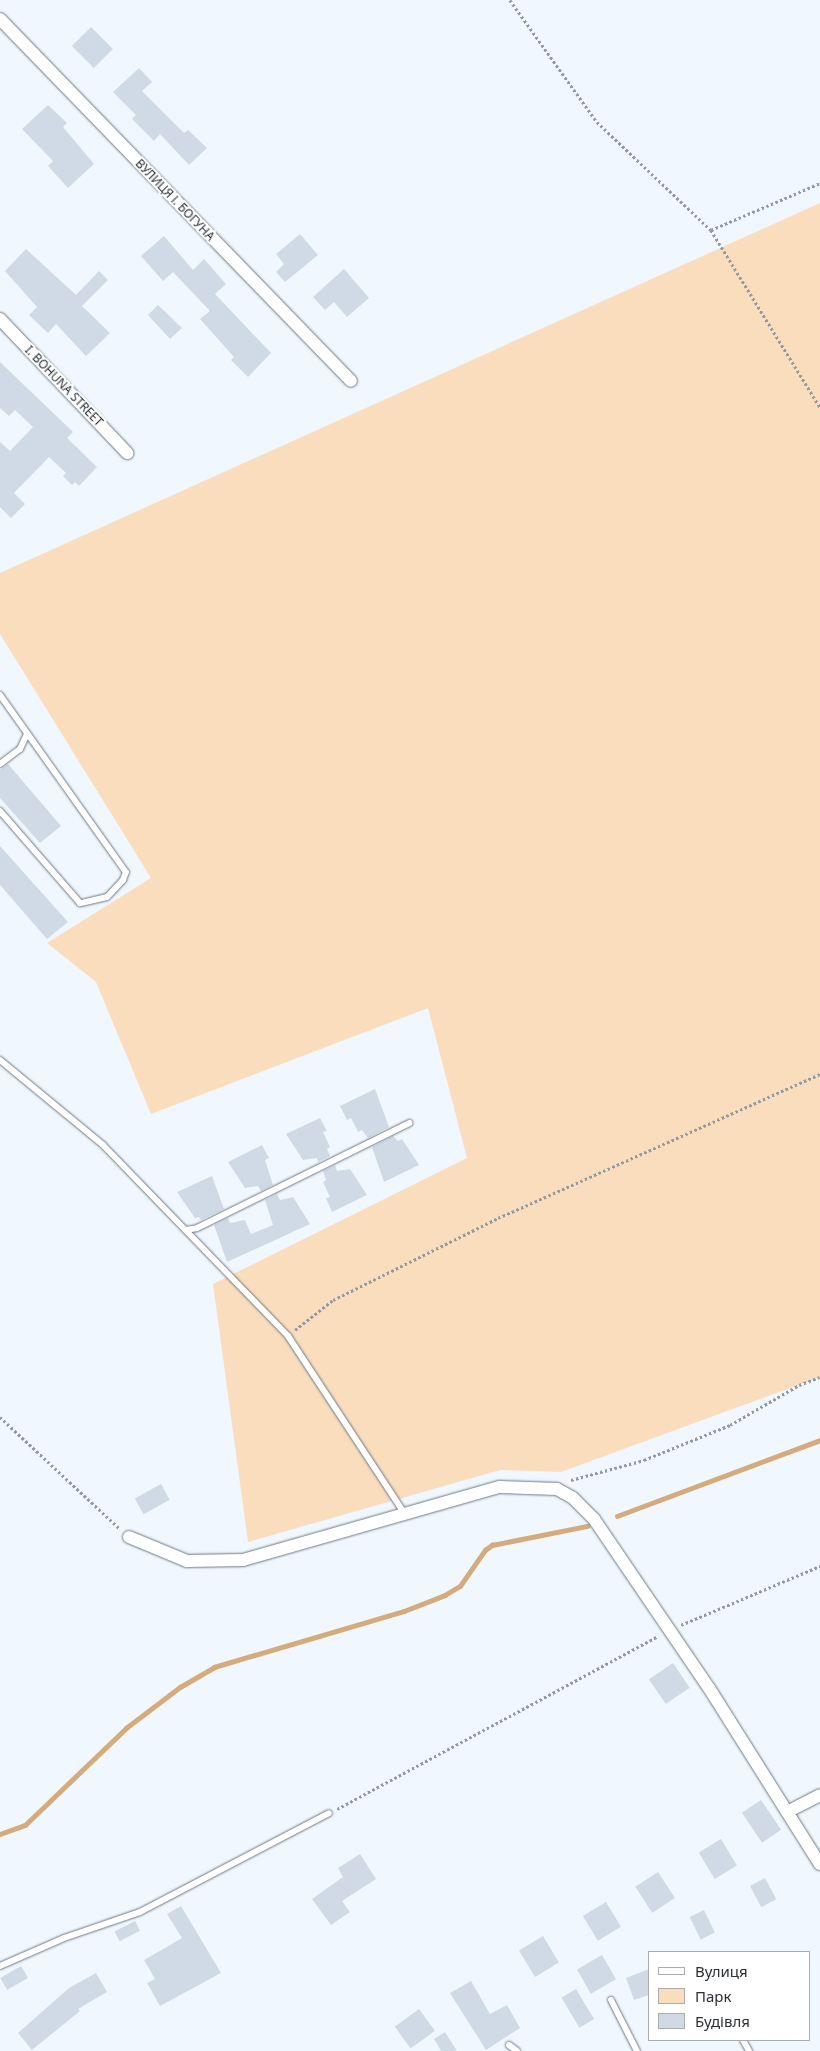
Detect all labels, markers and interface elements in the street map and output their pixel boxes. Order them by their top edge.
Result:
street label: ВУЛИЦЯ І. БОГУНА [132,156,218,244]
street label: I. BOHUNA STREET [22,343,106,429]
legend [648,1951,810,2041]
text: Вулиця [695,1961,748,1981]
text: Парк [695,1986,731,2006]
text: Будівля [695,2011,750,2031]

